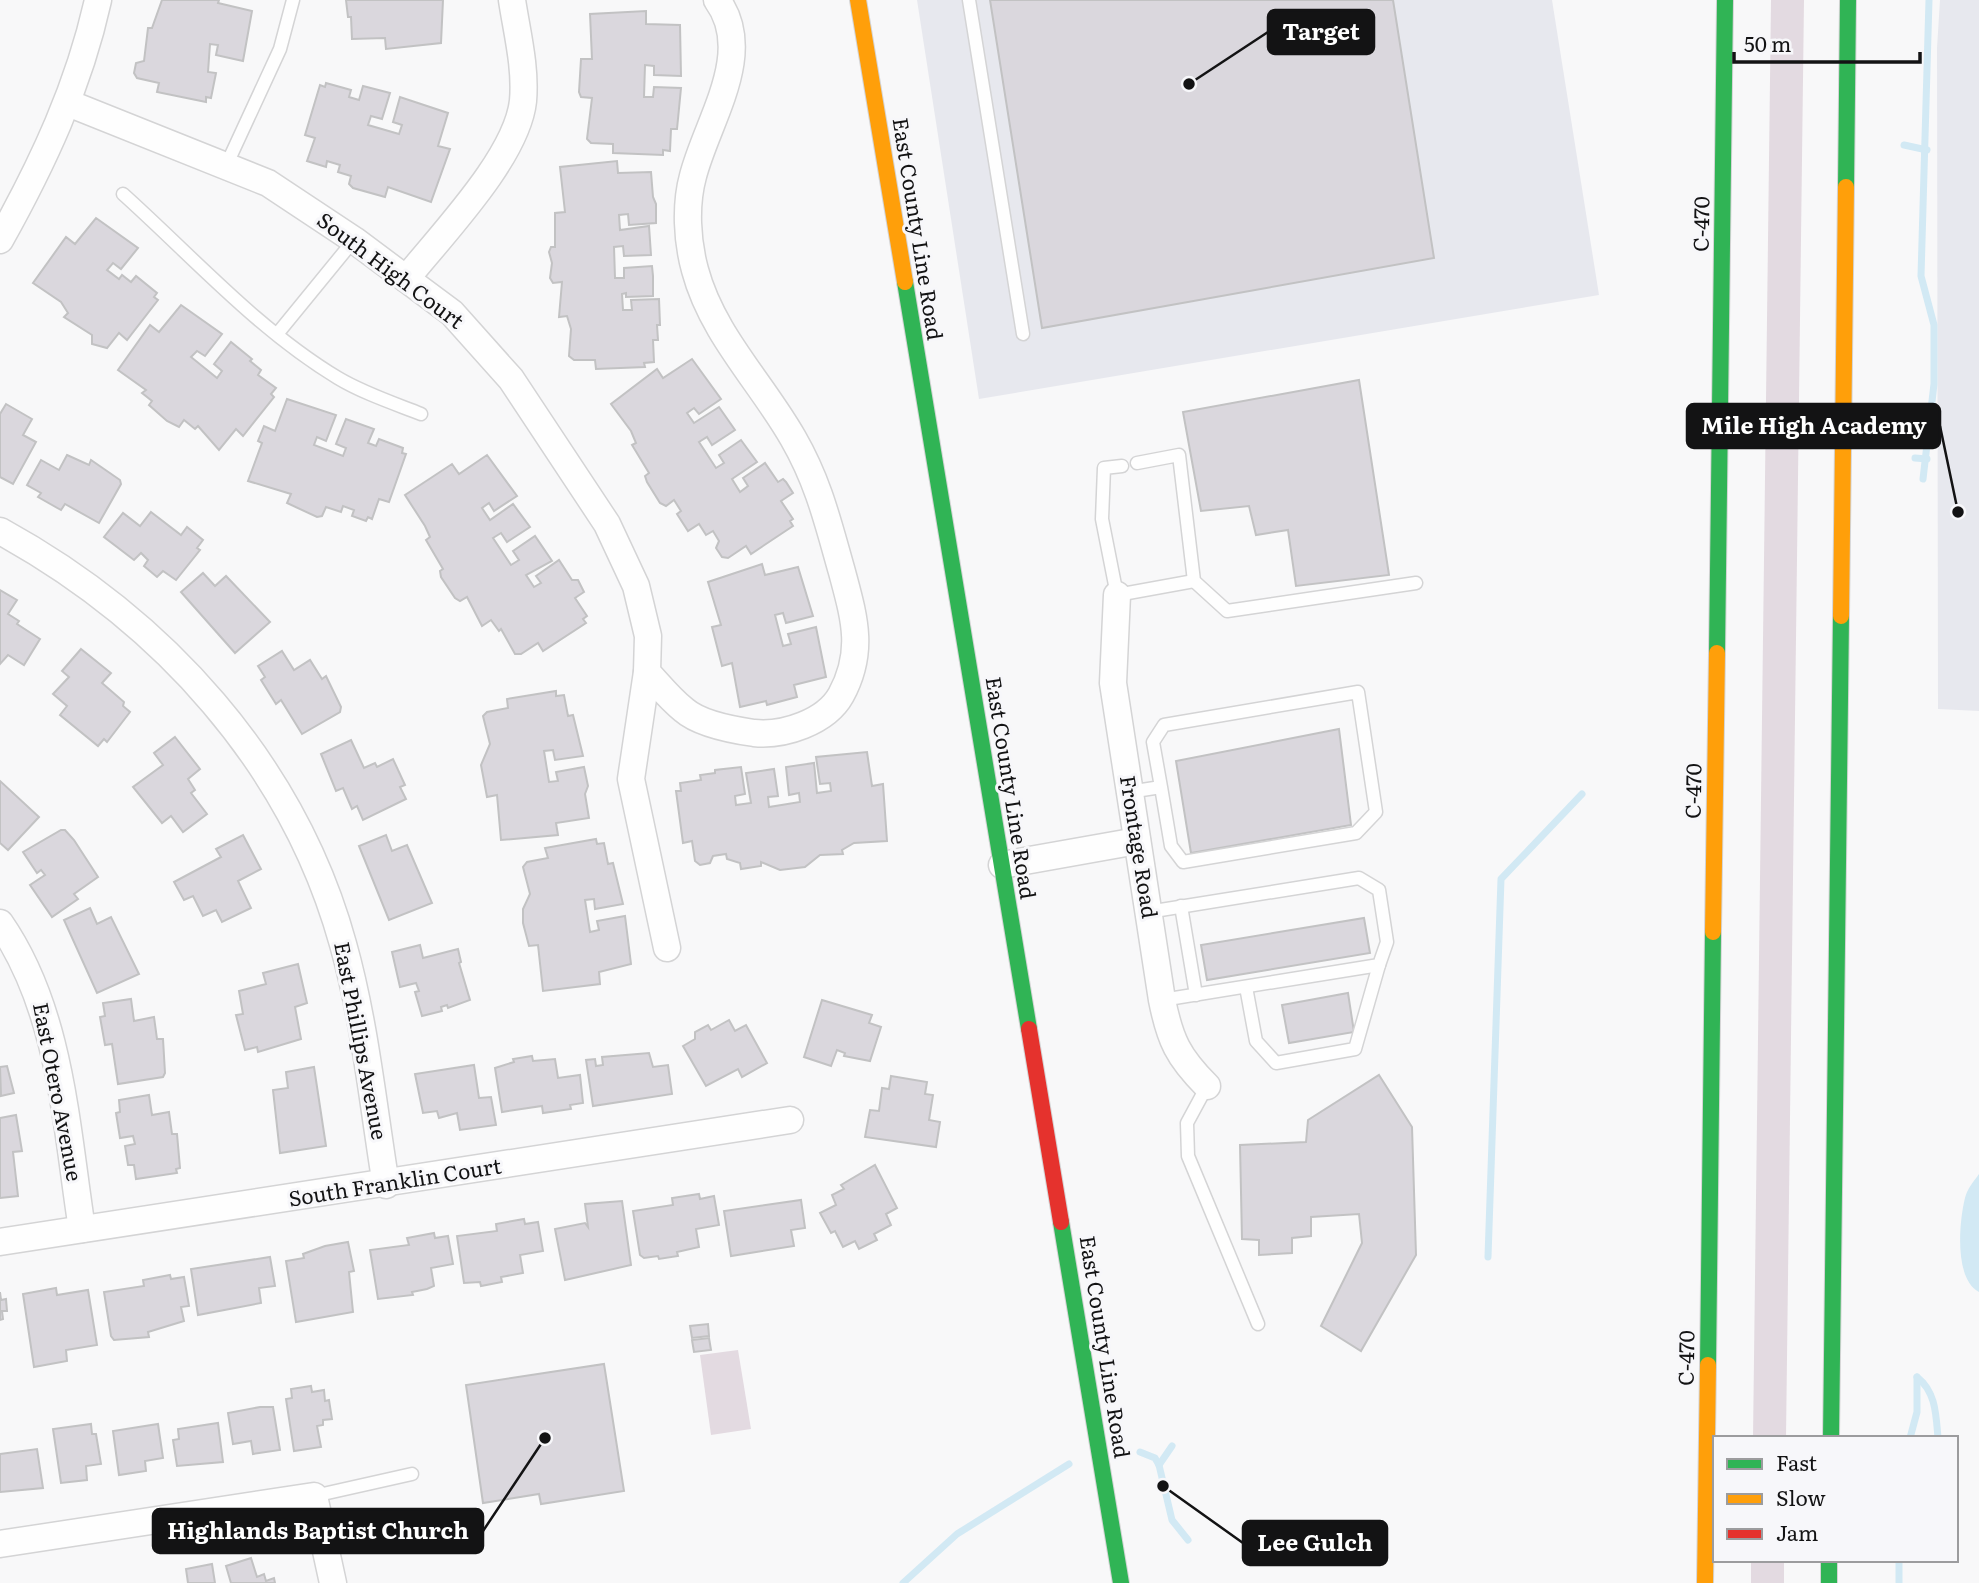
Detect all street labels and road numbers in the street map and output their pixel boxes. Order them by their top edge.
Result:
street label: East County Line Road [887,115,952,342]
street label: C-470 [1684,196,1715,252]
street label: South High Court [312,203,472,335]
street label: East County Line Road [980,674,1045,901]
street label: C-470 [1676,763,1707,819]
street label: Frontage Road [1114,773,1167,921]
street label: East Phillips Avenue [328,939,397,1142]
street label: East Otero Avenue [27,1000,92,1184]
street label: South Franklin Court [286,1148,504,1213]
street label: East County Line Road [1074,1233,1139,1460]
street label: C-470 [1669,1330,1700,1386]

